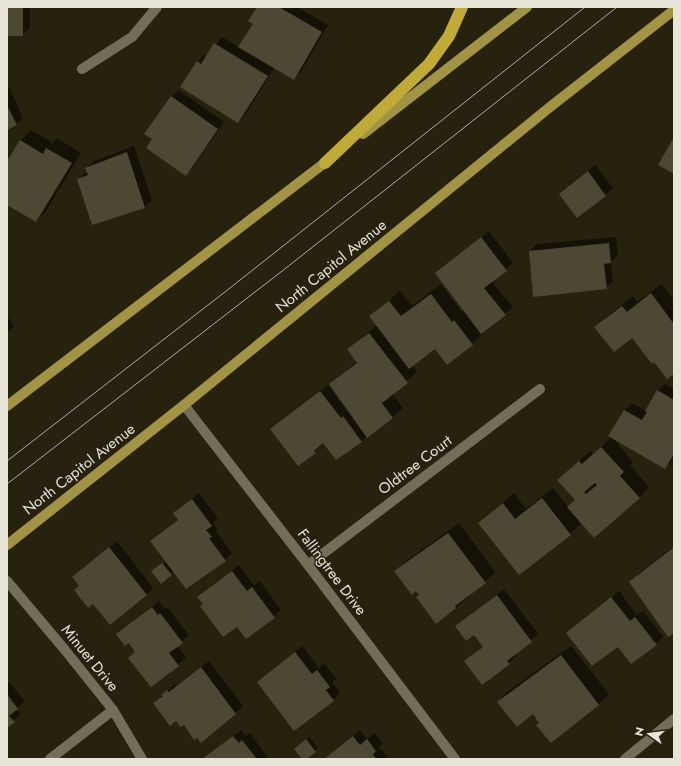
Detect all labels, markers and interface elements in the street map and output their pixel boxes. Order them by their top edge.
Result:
street label: North Capitol Avenue [271,214,392,318]
street label: North Capitol Avenue [18,418,140,520]
street label: Oldtree Court [373,430,457,500]
street label: Fallingtree Drive [292,524,372,620]
street label: Minuet Drive [56,620,124,697]
north arrow [629,714,669,754]
text: N [630,725,648,738]

